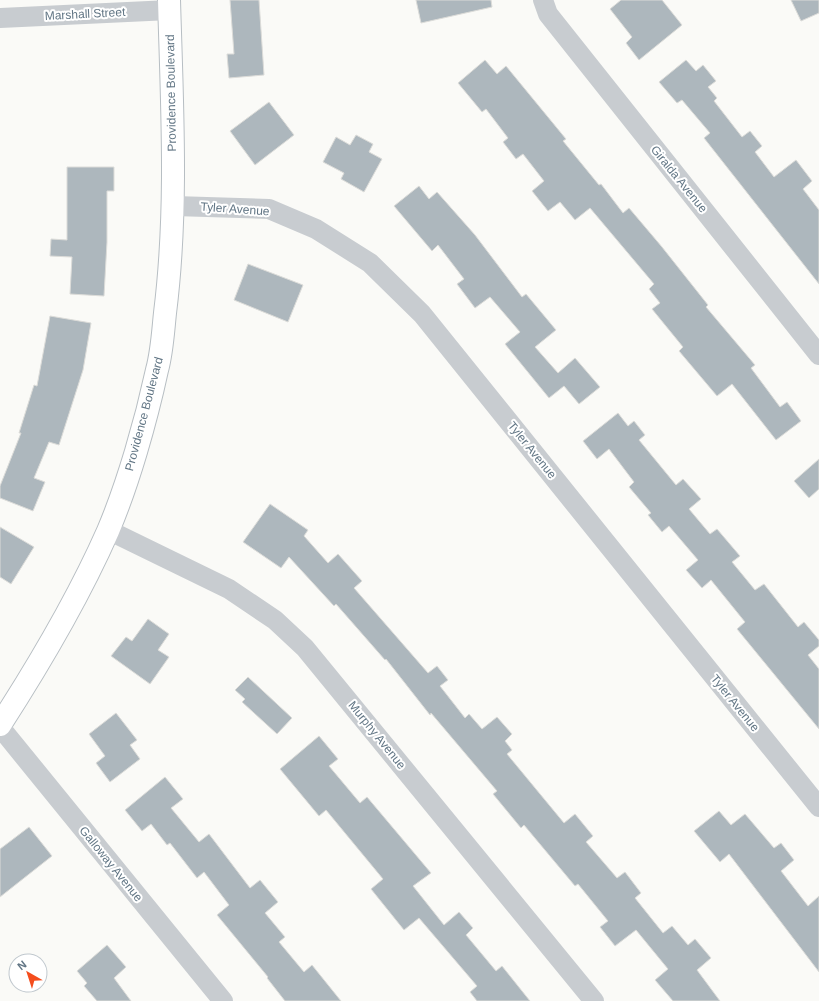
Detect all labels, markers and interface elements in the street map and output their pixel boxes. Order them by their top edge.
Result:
street label: Marshall Street [44,5,126,23]
street label: Providence Boulevard [163,34,179,152]
street label: Giralda Avenue [648,143,710,215]
street label: Tyler Avenue [200,200,270,218]
street label: Providence Boulevard [122,355,166,473]
street label: Tyler Avenue [505,419,559,482]
street label: Tyler Avenue [708,672,762,735]
street label: Murphy Avenue [345,698,409,772]
street label: Galloway Avenue [76,824,146,905]
north arrow [8,953,48,993]
text: N [15,958,29,972]

